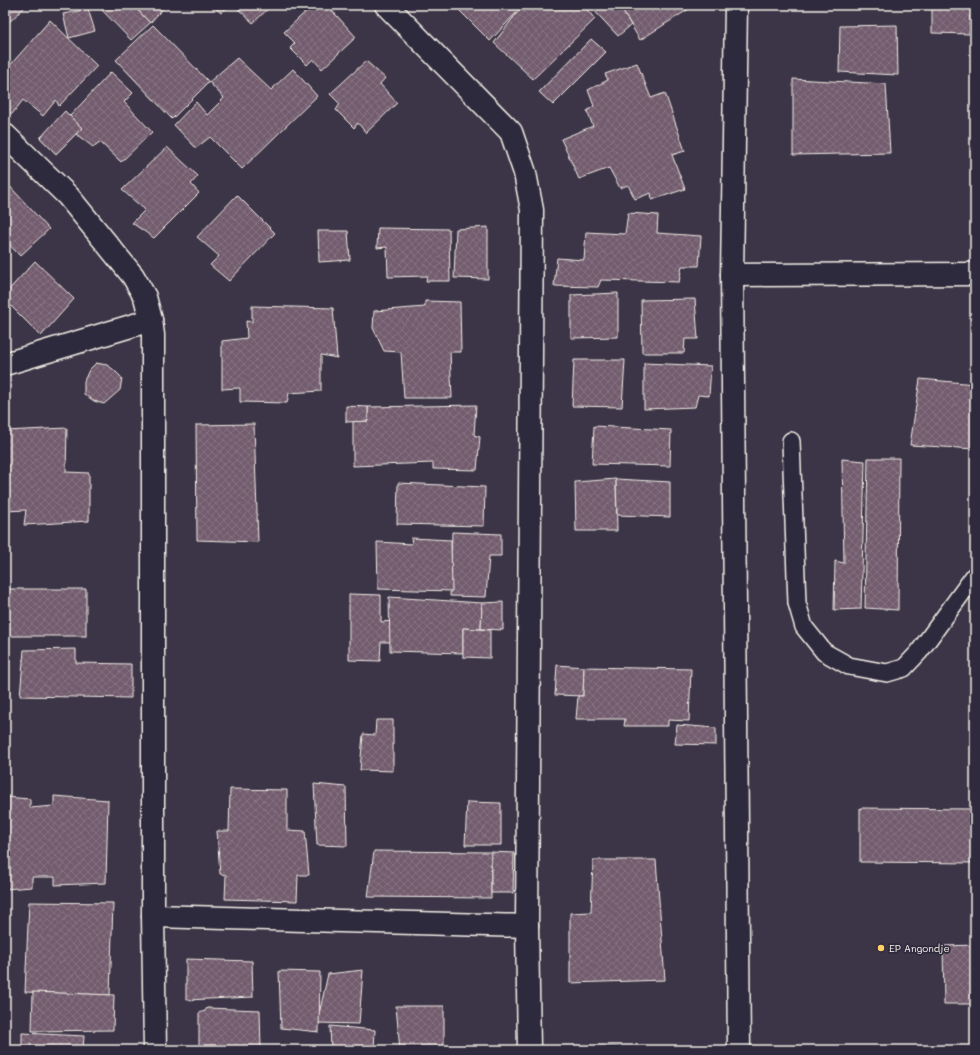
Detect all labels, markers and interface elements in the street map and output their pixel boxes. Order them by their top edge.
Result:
place label: EP Angondje [889,941,950,955]
marker: EP Angondje [876,943,886,953]

